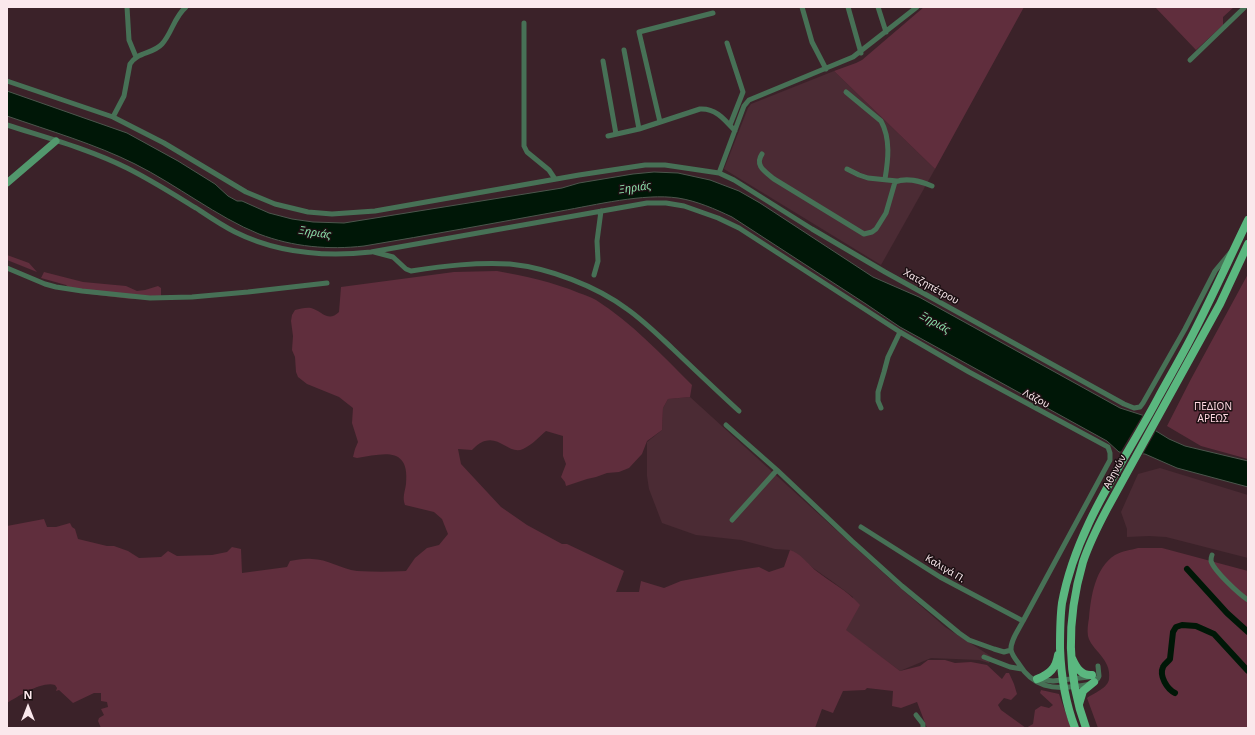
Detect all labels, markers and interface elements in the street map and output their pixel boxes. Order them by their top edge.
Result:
water label: Ξηριάς [618,179,652,197]
water label: Ξηριάς [298,224,332,242]
street label: Χατζηπέτρου [901,267,961,307]
water label: Ξηριάς [917,309,953,337]
street label: Λάζου [1021,387,1051,411]
park label: ΠΕΔΙΟΝ ΑΡΕΩΣ [1194,401,1232,424]
street label: Αθηνών [1101,453,1129,491]
street label: Καλιγά Π. [923,552,967,586]
north arrow [8,687,48,727]
text: N [24,687,32,702]

